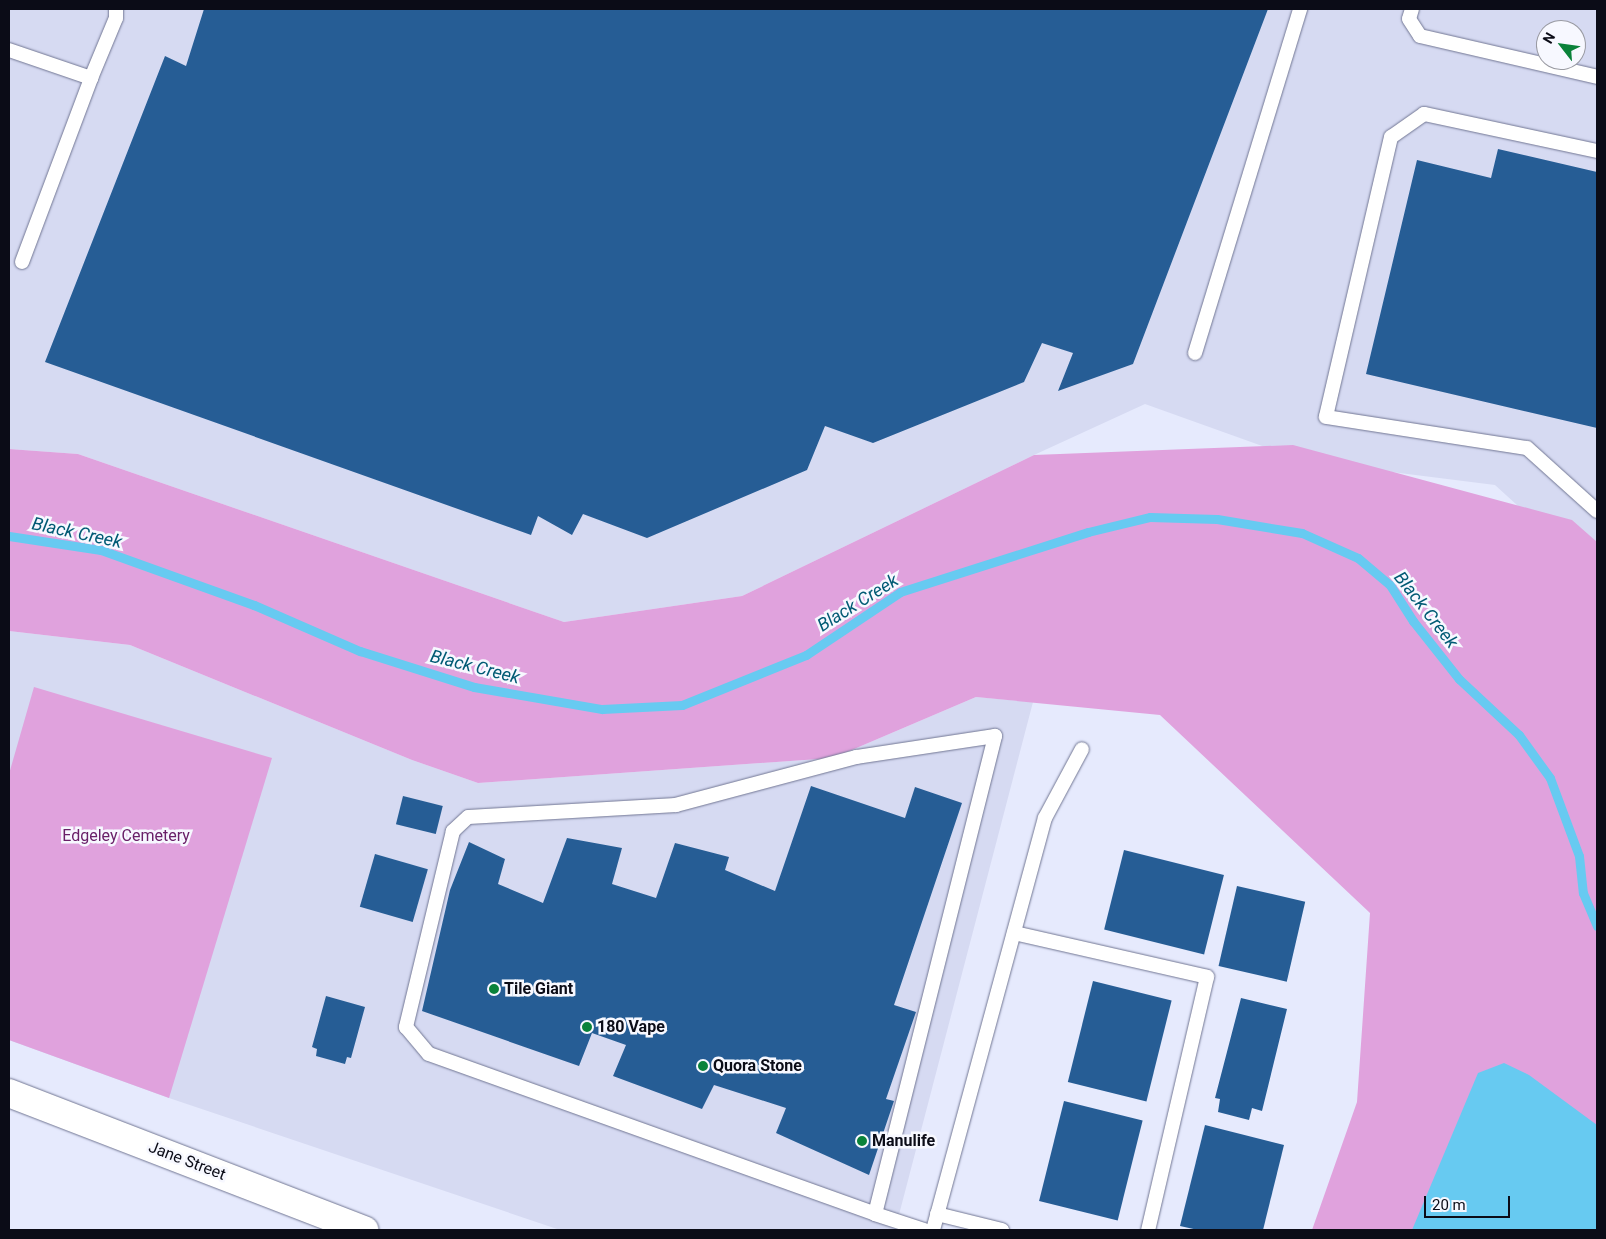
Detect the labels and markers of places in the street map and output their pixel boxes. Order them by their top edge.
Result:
place label: Tile Giant [504,979,573,999]
marker: Tile Giant [488,983,500,995]
place label: 180 Vape [597,1017,665,1037]
marker: 180 Vape [581,1021,593,1033]
place label: Quora Stone [713,1056,802,1076]
marker: Quora Stone [697,1060,709,1072]
place label: Manulife [872,1131,935,1151]
marker: Manulife [856,1135,868,1147]

